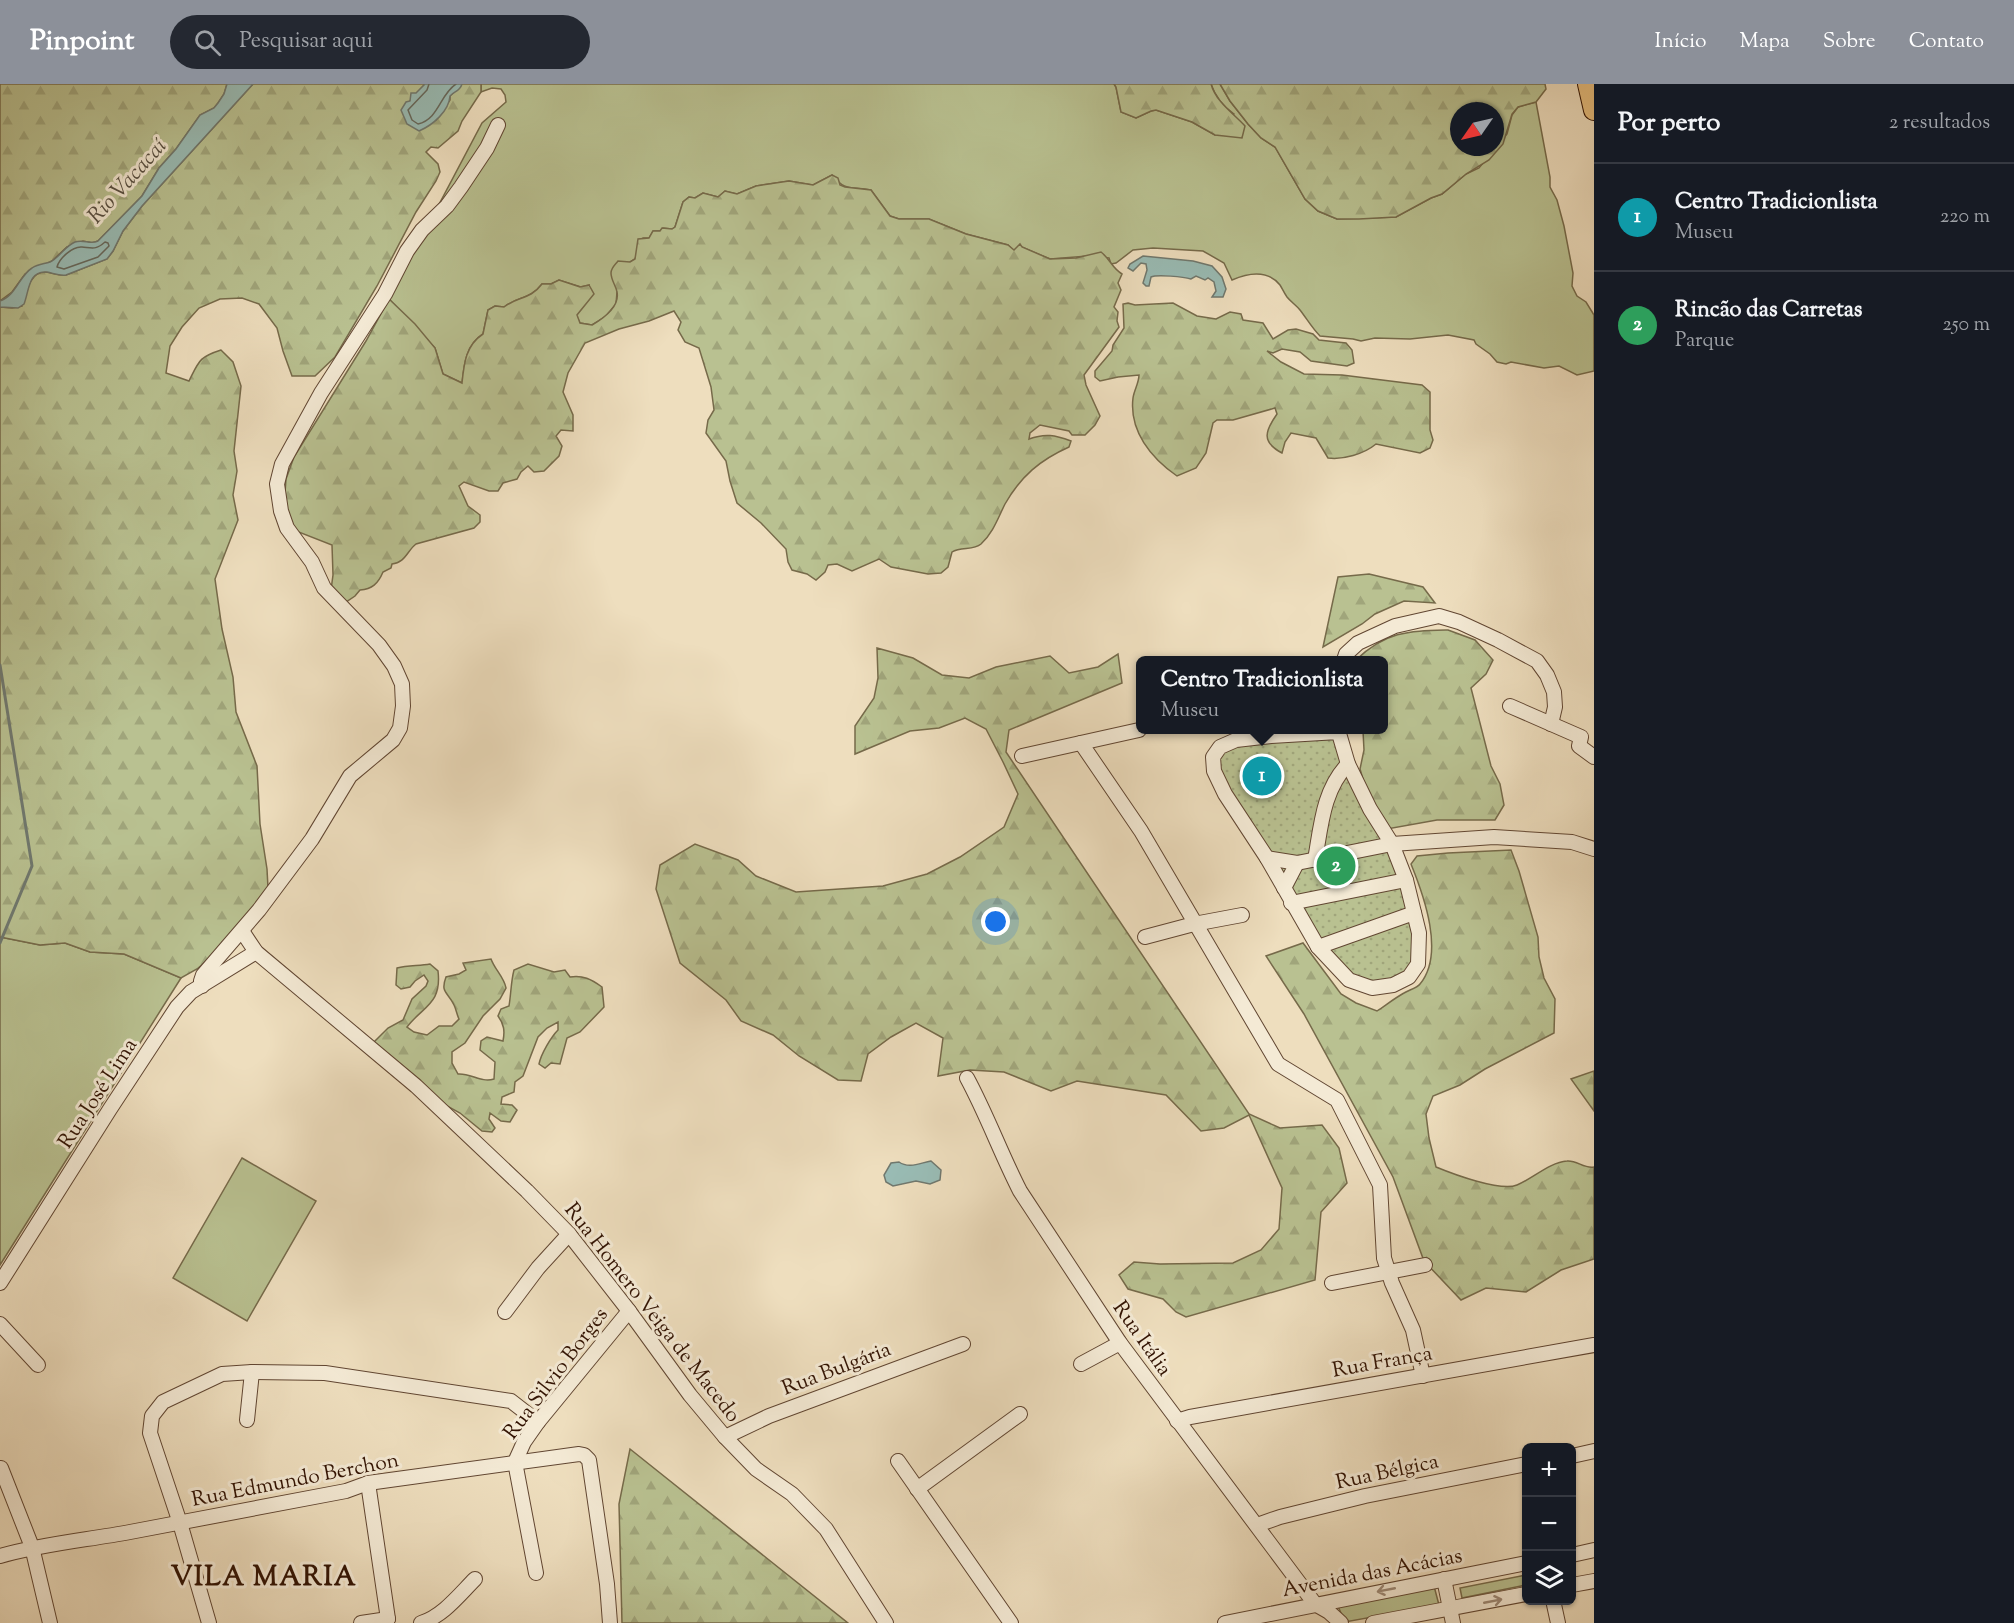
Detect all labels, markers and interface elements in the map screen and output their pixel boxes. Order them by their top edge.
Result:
search box [170,15,590,69]
text: Pinpoint [30,22,134,62]
icon: search [191,26,224,59]
text: Pesquisar aqui [239,26,373,58]
text: Início [1655,27,1707,57]
text: Mapa [1740,27,1790,57]
text: Sobre [1823,27,1876,57]
text: Contato [1909,27,1984,57]
north arrow [1450,102,1504,156]
text: Por perto [1618,105,1720,142]
text: 2 resultados [1889,109,1990,138]
water label: Rio Vacacaí [81,132,176,232]
text: Centro Tradicionlista [1675,187,1878,219]
text: 1 [1634,203,1641,232]
text: 220 m [1940,203,1990,232]
text: Museu [1675,219,1733,248]
text: Rincão das Carretas [1675,295,1862,327]
text: 2 [1633,311,1642,340]
text: 250 m [1942,311,1990,340]
text: Parque [1675,327,1734,356]
popup [1136,656,1388,734]
text: Centro Tradicionlista [1161,665,1363,697]
text: Museu [1161,697,1219,726]
pin: 1 [1242,754,1282,798]
pin: 2 [1316,844,1356,888]
your location [981,907,1010,936]
street label: Rua José Lima [52,1033,146,1155]
street label: Rua Homero Veiga de Macedo [556,1197,747,1429]
street label: Rua Itália [1104,1295,1178,1383]
street label: Rua Silvio Borges [497,1302,616,1446]
street label: Rua Bulgária [778,1335,896,1404]
street label: Rua França [1330,1339,1435,1387]
map controls [1522,1443,1576,1605]
button: + [1522,1443,1576,1497]
street label: Rua Edmundo Berchon [189,1446,402,1516]
street label: Rua Bélgica [1333,1447,1442,1498]
button: − [1522,1497,1576,1551]
street label: Avenida das Acácias [1280,1542,1465,1606]
button: layers [1522,1551,1576,1605]
district label: VILA MARIA [171,1559,357,1598]
one-way arrow [1377,1585,1397,1596]
one-way arrow [1483,1595,1502,1606]

